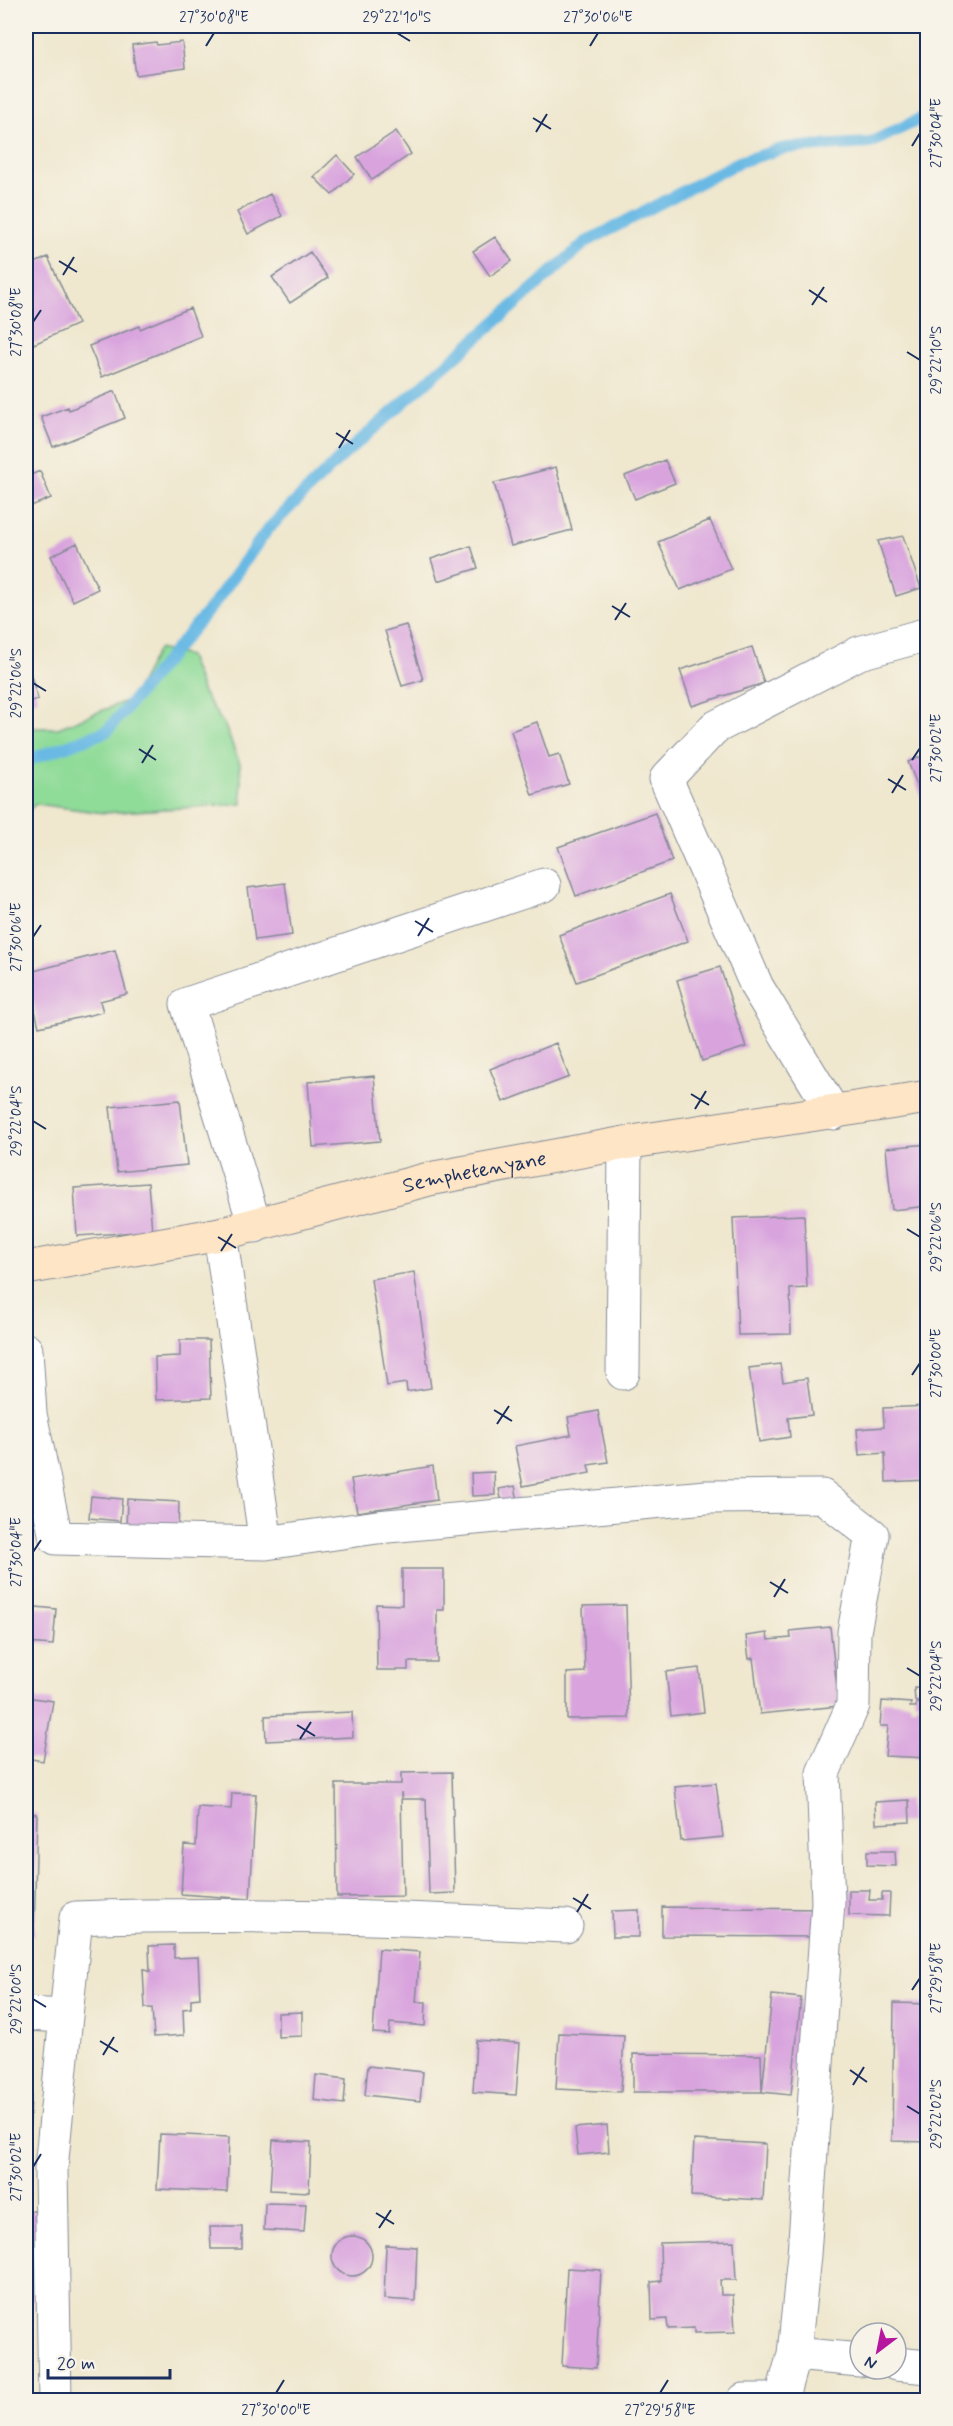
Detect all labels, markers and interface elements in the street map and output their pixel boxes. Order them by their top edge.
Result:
text: 27°30'08"E [179,8,249,28]
text: 29°22'10"S [363,8,431,28]
text: 27°30'06"E [563,8,633,28]
text: 27°30'04"E [927,98,947,168]
text: 27°30'08"E [7,287,27,357]
text: 29°22'10"S [927,326,947,394]
text: 29°22'06"S [7,648,27,718]
text: 27°30'02"E [927,713,947,783]
text: 27°30'06"E [7,902,27,972]
text: 29°22'04"S [7,1085,27,1157]
street label: Semphetenyane [399,1145,549,1200]
text: 29°22'06"S [927,1202,947,1272]
text: 27°30'00"E [927,1328,947,1398]
text: 27°30'04"E [7,1517,27,1587]
text: 29°22'04"S [927,1640,947,1712]
text: 27°29'58"E [927,1942,947,2013]
text: 29°22'00"S [7,1964,27,2034]
text: 29°22'02"S [927,2079,947,2149]
text: 27°30'02"E [7,2132,27,2202]
north arrow [848,2321,908,2381]
scale bar [48,2342,170,2380]
text: N [861,2351,881,2374]
text: 20 m [57,2352,95,2376]
text: 27°30'00"E [241,2401,311,2421]
text: 27°29'58"E [625,2401,696,2421]

